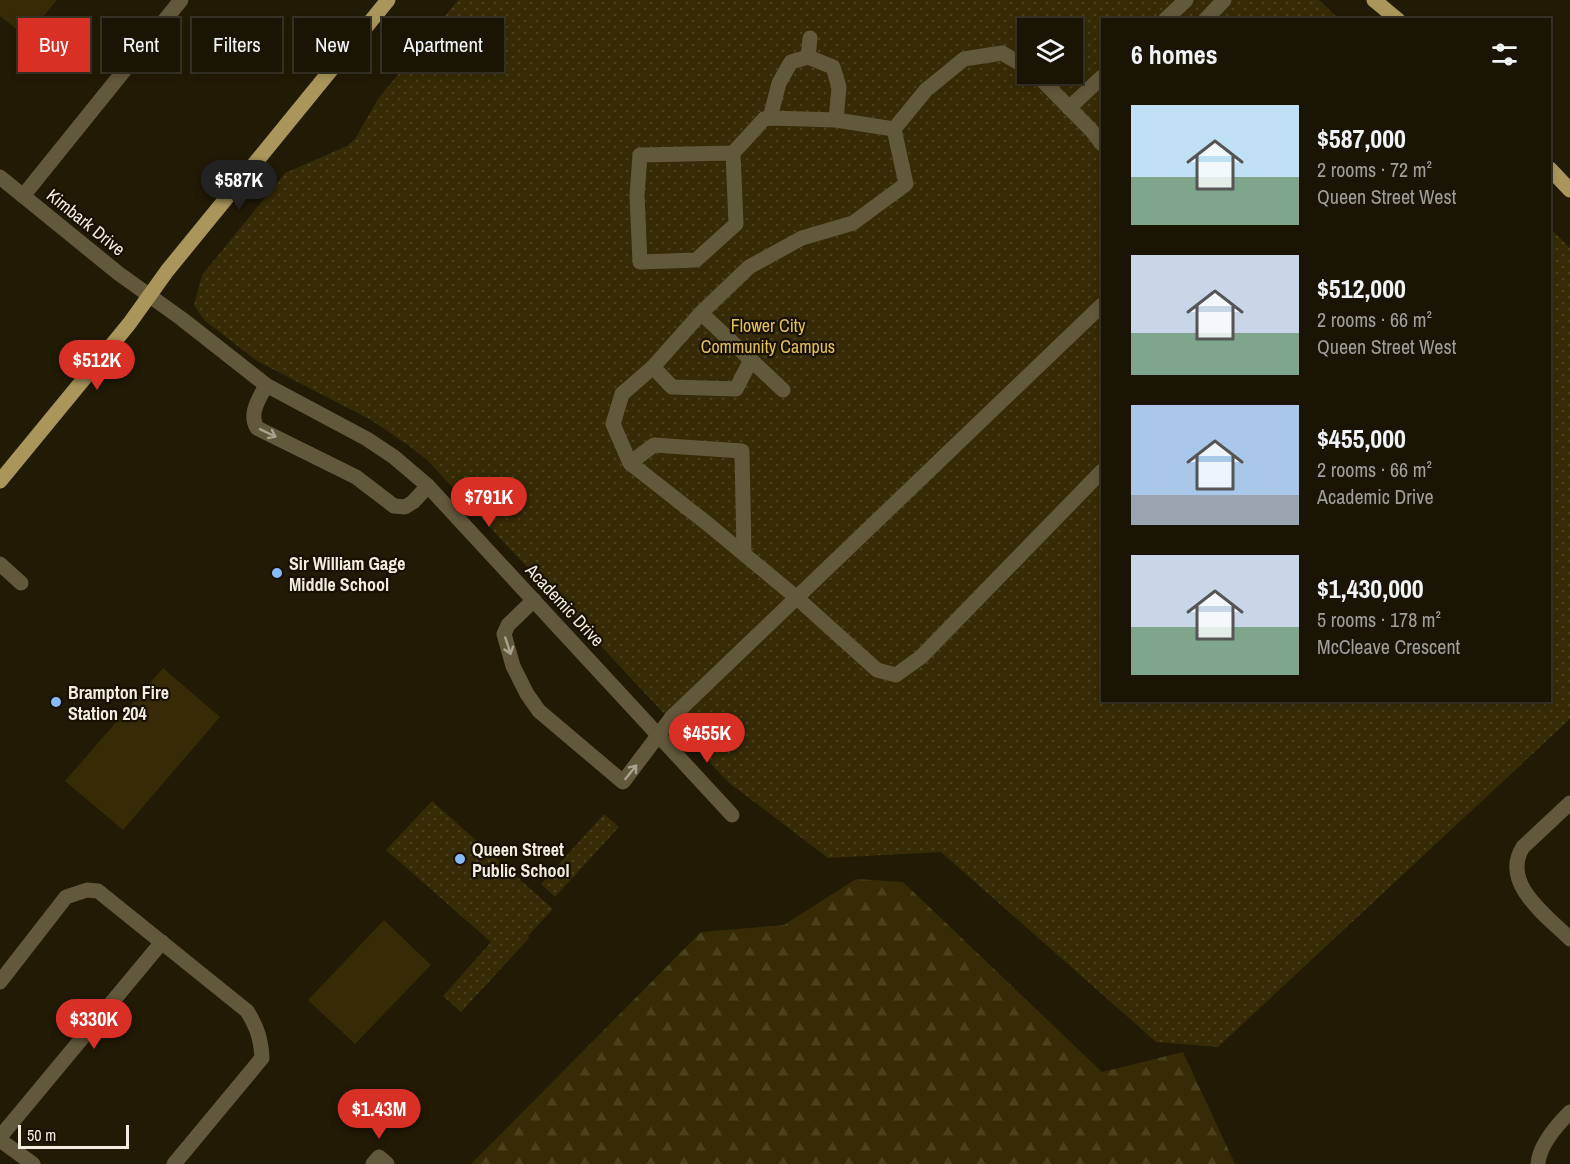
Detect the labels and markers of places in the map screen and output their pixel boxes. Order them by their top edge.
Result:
pin: $587K [197,160,281,211]
pin: $512K [55,340,139,391]
pin: $791K [447,477,531,528]
place label: Sir William Gage Middle School [289,551,405,597]
marker: Sir William Gage Middle School [270,566,284,580]
place label: Brampton Fire Station 204 [68,680,169,726]
marker: Brampton Fire Station 204 [49,695,63,709]
pin: $455K [665,713,749,764]
place label: Queen Street Public School [472,837,570,883]
marker: Queen Street Public School [453,852,467,866]
pin: $330K [52,999,136,1050]
pin: $1.43M [330,1089,428,1140]

